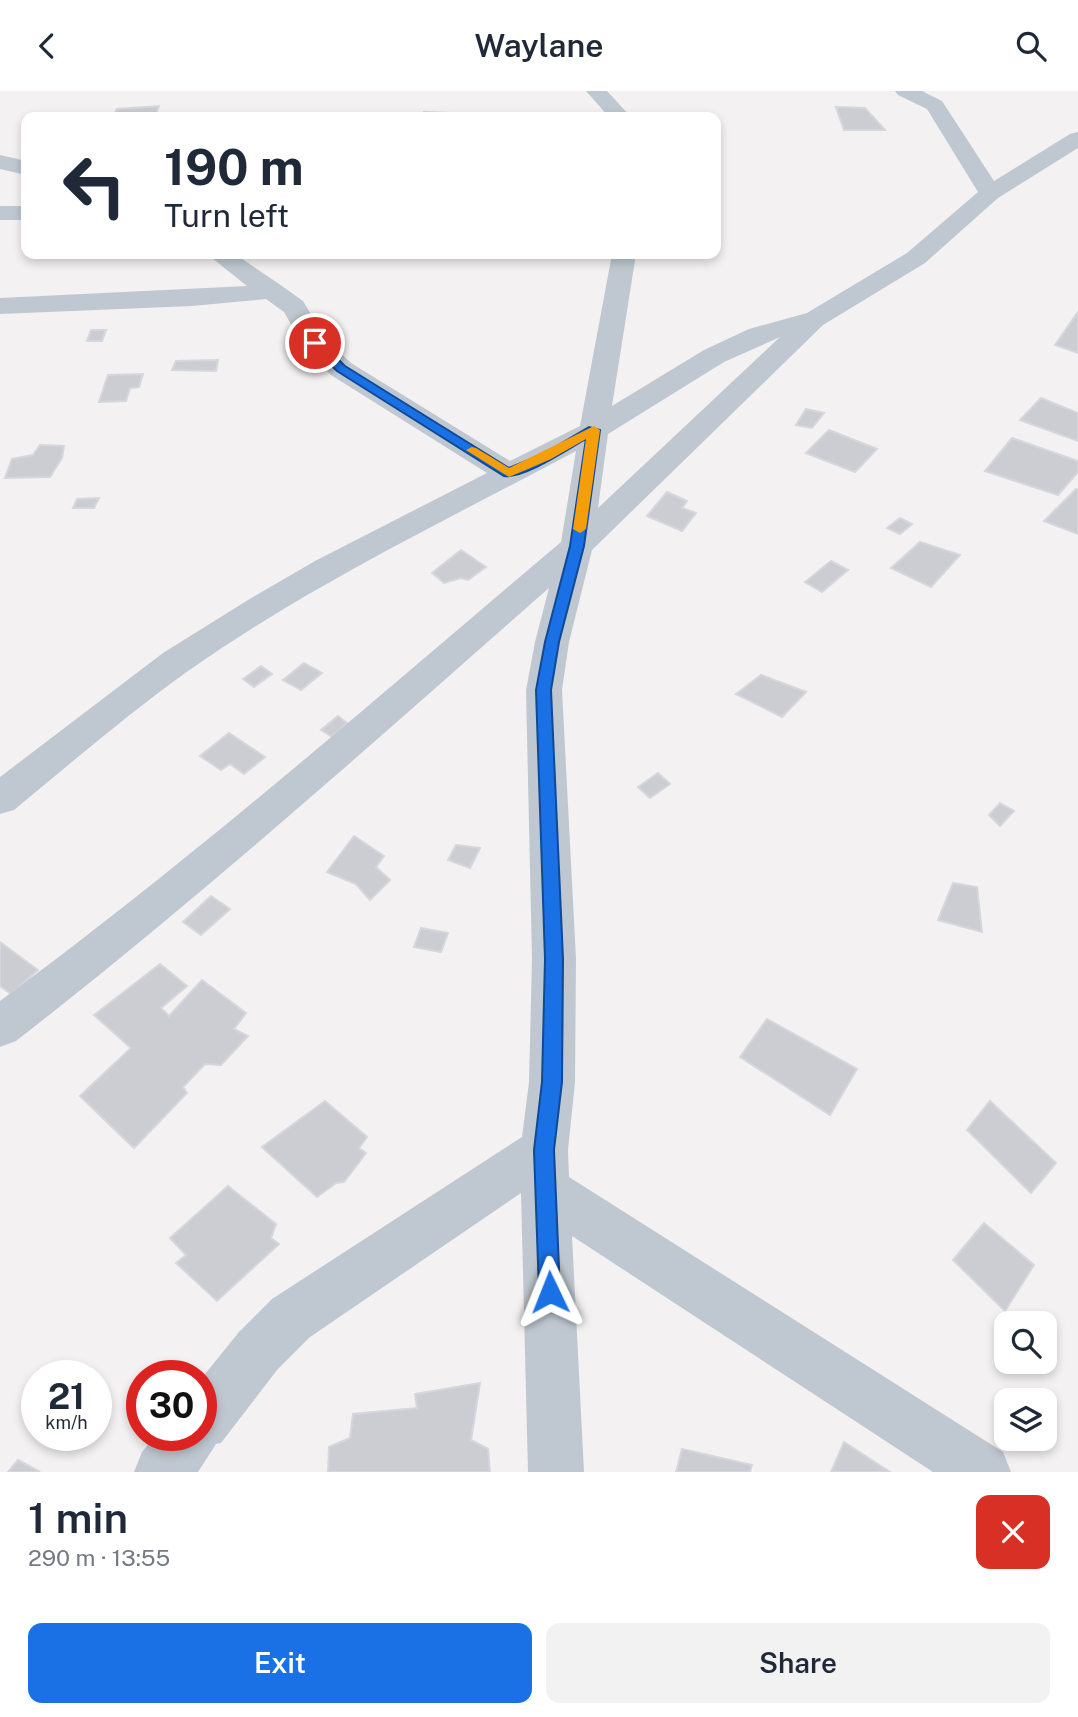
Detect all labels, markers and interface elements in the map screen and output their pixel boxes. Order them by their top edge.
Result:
icon: back [28,27,66,65]
text: Waylane [474,27,604,64]
icon: search [1012,27,1050,65]
text: 190 m [164,138,304,196]
icon: left [49,140,140,231]
text: Turn left [164,197,289,234]
pin [285,313,345,373]
icon: arrive [296,324,334,362]
position arrow [513,1255,587,1329]
map controls [994,1311,1057,1451]
button: search [994,1311,1057,1374]
speed limit sign: 30 [126,1360,217,1451]
text: 21 [48,1376,85,1417]
button: layers [994,1388,1057,1451]
text: km/h [45,1412,88,1433]
text: 1 min [28,1493,128,1542]
button: close [976,1495,1050,1569]
text: 290 m · 13:55 [28,1544,170,1571]
button: Exit [28,1623,532,1703]
button: Share [546,1623,1050,1703]

